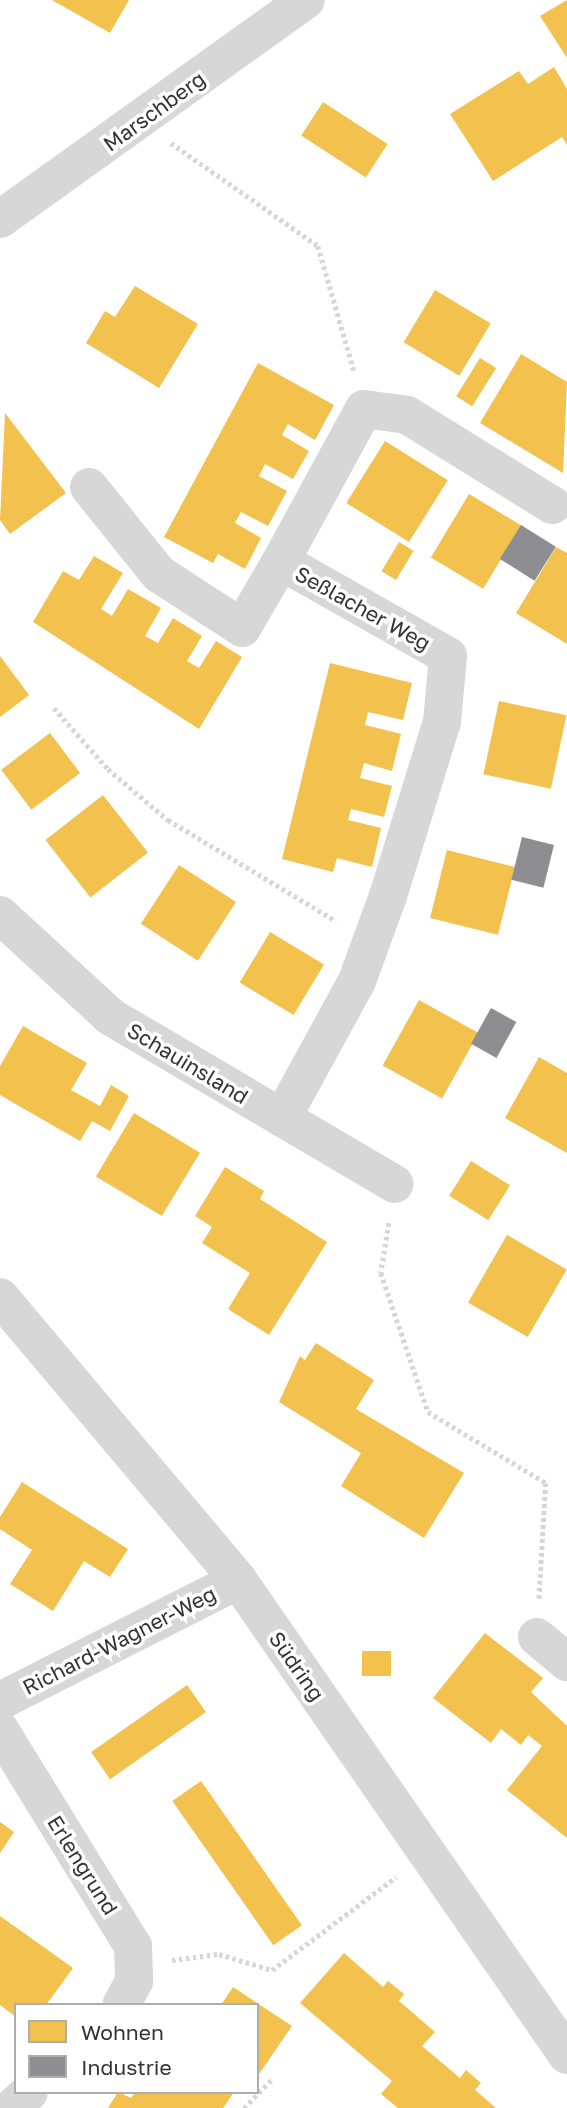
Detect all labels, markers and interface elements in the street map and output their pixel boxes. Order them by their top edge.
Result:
street label: Marschberg [98,66,210,156]
street label: Seßlacher Weg [291,560,435,656]
street label: Schauinsland [123,1017,253,1109]
street label: Richard-Wagner-Weg [18,1580,220,1700]
street label: Südring [264,1627,330,1705]
street label: Erlengrund [43,1811,123,1919]
legend [14,2003,259,2094]
text: Wohnen [81,2019,164,2045]
text: Industrie [81,2054,172,2080]

